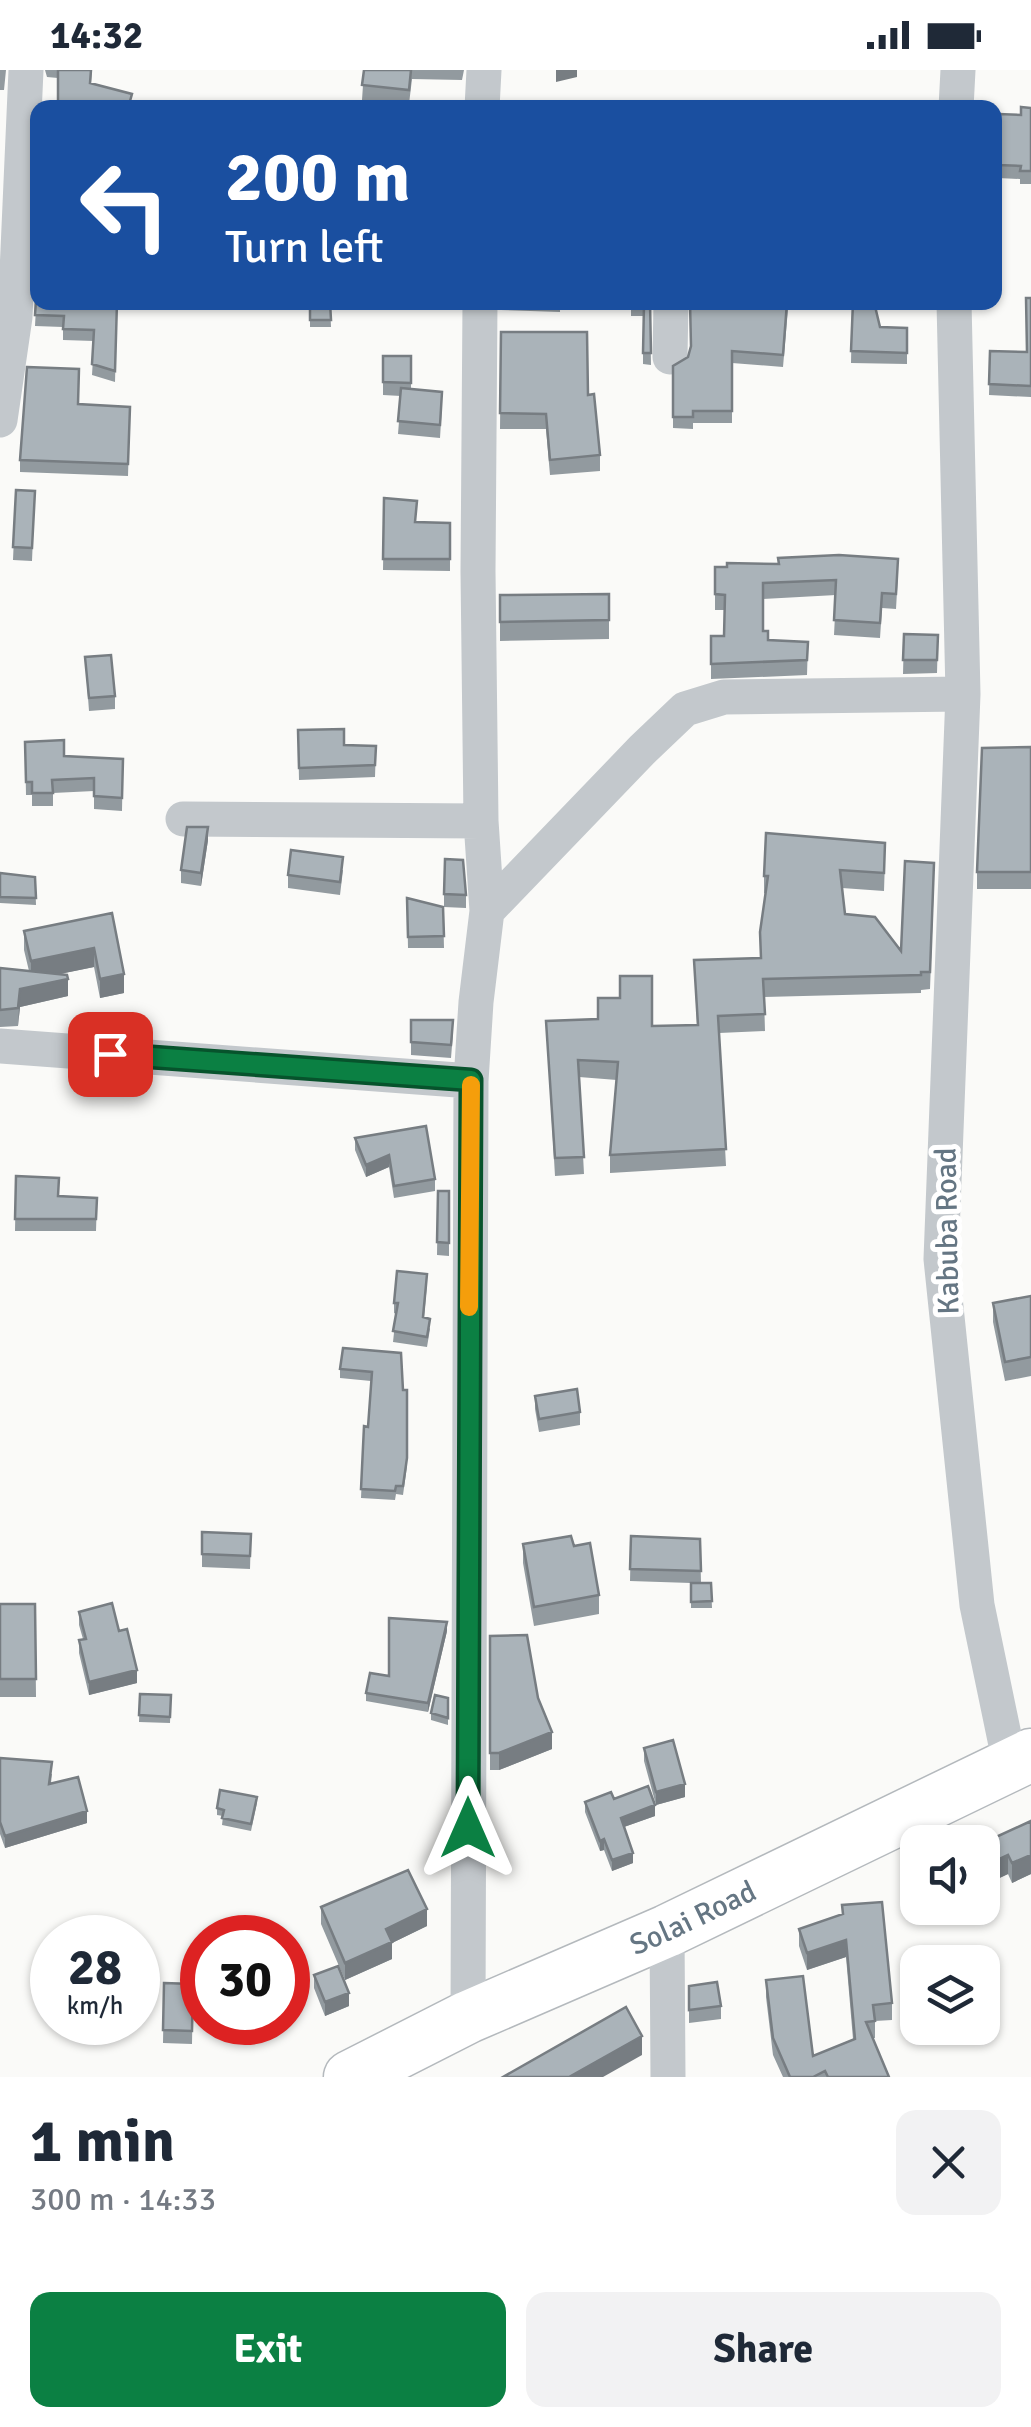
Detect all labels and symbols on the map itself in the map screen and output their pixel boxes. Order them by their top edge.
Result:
pin [68,1012,153,1097]
street label: Kabuba Road [928,1147,967,1315]
position arrow [416,1776,520,1880]
street label: Solai Road [624,1873,762,1964]
speed limit sign: 30 [180,1915,310,2045]

